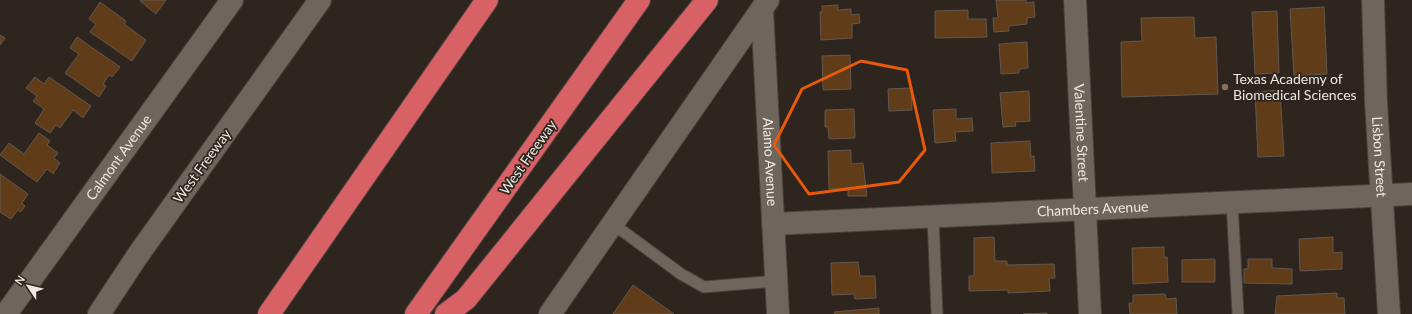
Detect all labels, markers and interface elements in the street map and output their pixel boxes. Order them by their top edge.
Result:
place label: Texas Academy of Biomedical Sciences [1233,70,1357,103]
marker: Texas Academy of Biomedical Sciences [1220,82,1230,92]
street label: Valentine Street [1071,83,1093,182]
street label: Calmont Avenue [82,111,155,203]
street label: West Freeway [496,115,560,197]
street label: Lisbon Street [1369,116,1391,198]
street label: Alamo Avenue [760,117,781,207]
street label: West Freeway [169,125,235,206]
street label: Chambers Avenue [1037,197,1149,220]
north arrow [8,266,48,306]
text: N [12,273,27,287]

